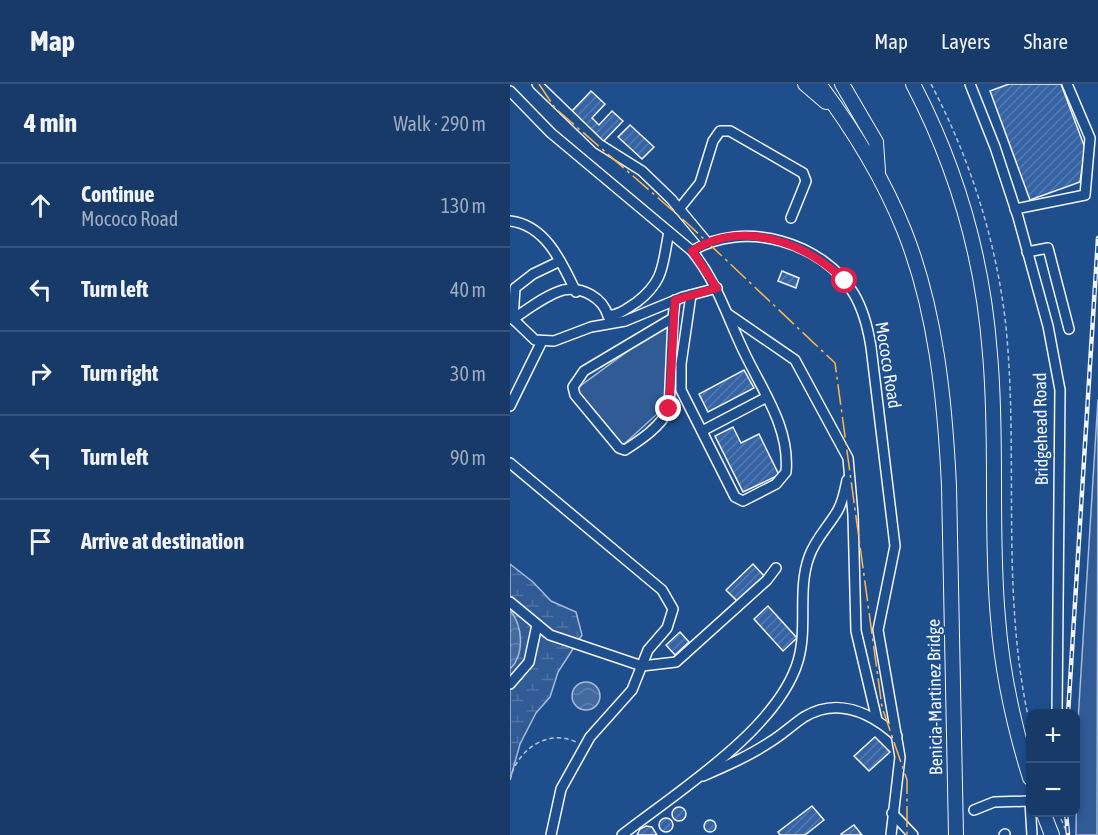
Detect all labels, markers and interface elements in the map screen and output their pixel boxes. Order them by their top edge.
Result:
text: Map [30,25,75,57]
text: Map [874,29,908,53]
text: Layers [941,29,991,53]
text: Share [1024,29,1068,53]
text: 4 min [24,108,77,138]
text: Walk · 290 m [394,112,486,135]
text: Continue [81,181,155,207]
icon: ahead [24,189,57,222]
text: 130 m [441,194,486,217]
text: Mococo Road [81,207,178,230]
route start [831,267,857,293]
icon: left [24,273,57,306]
text: Turn left [81,276,148,302]
text: 40 m [450,278,486,301]
street label: Mococo Road [871,320,906,410]
icon: right [24,357,57,390]
text: Turn right [81,360,158,386]
text: 30 m [450,362,486,385]
street label: Bridgehead Road [1029,372,1052,486]
route end [655,395,681,421]
icon: left [24,441,57,474]
text: Turn left [81,444,148,470]
text: 90 m [450,446,486,469]
icon: arrive [24,525,57,558]
text: Arrive at destination [81,528,244,554]
street label: Benicia-Martinez Bridge [923,619,946,775]
map controls [1026,709,1080,817]
button: + [1026,709,1080,763]
button: − [1026,763,1080,817]

